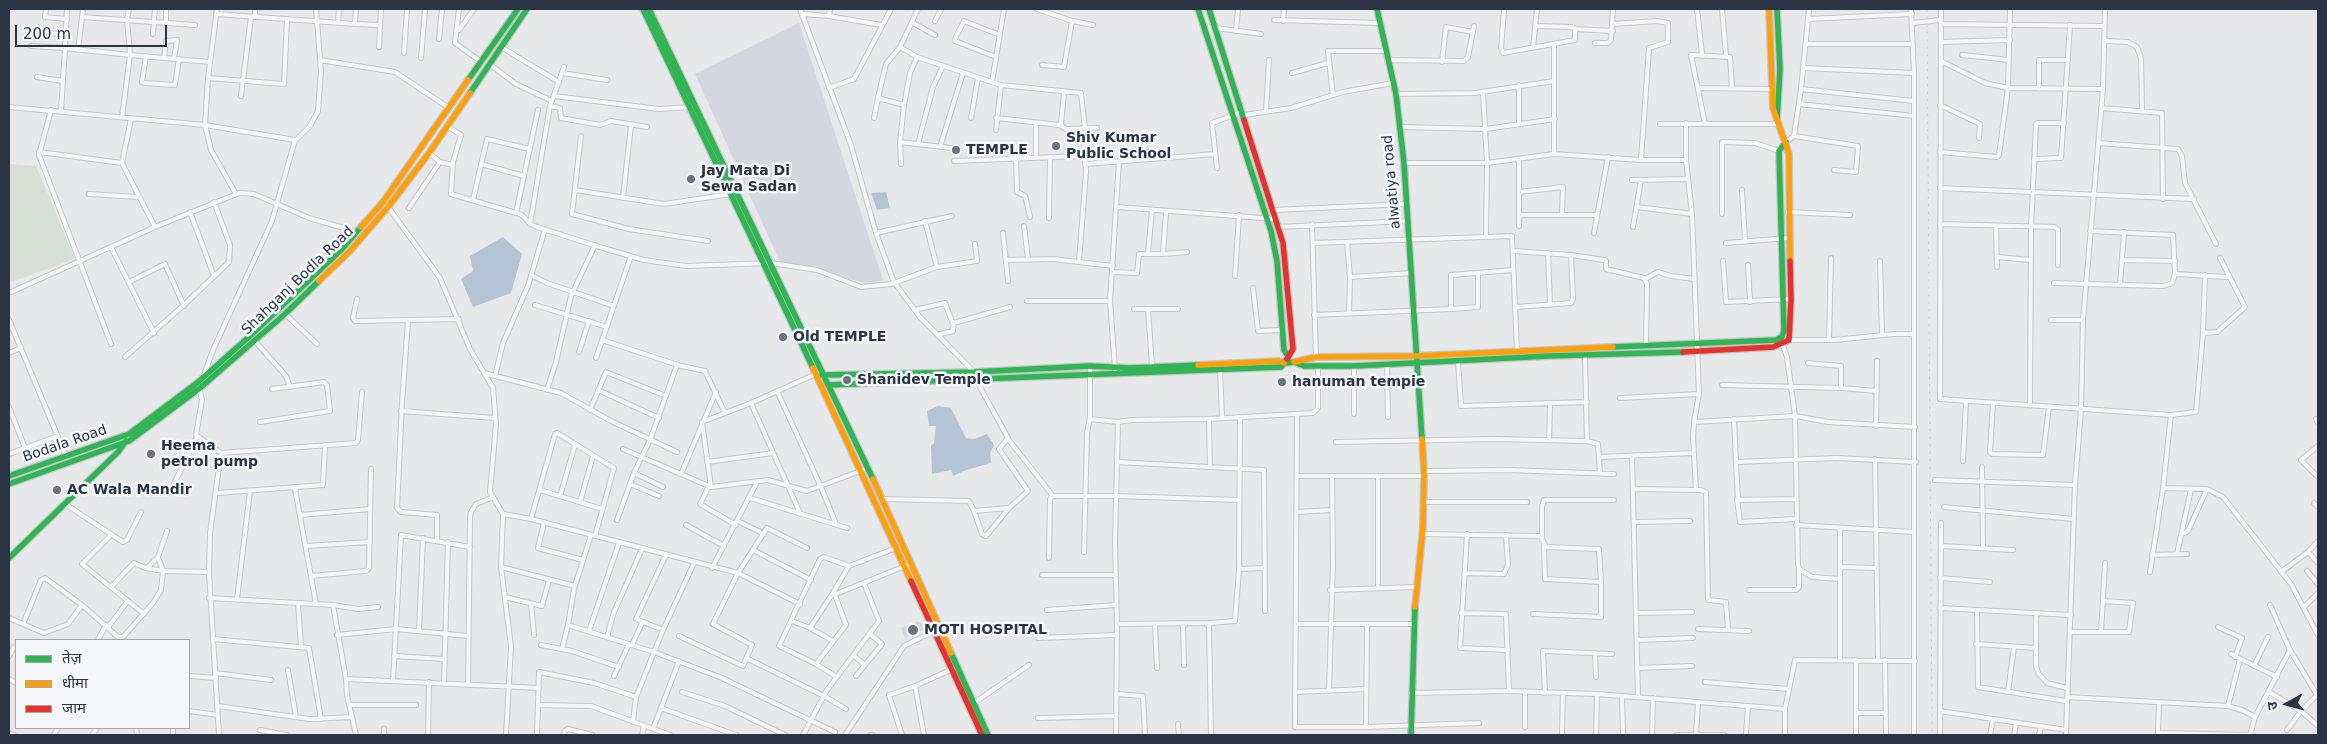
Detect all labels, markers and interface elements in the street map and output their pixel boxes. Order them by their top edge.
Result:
scale bar [18,15,170,47]
text: 200 m [23,25,71,43]
place label: Shiv Kumar Public School [1066,130,1171,162]
street label: alwatiya road [1380,134,1404,230]
marker: Shiv Kumar Public School [1050,140,1062,152]
place label: TEMPLE [966,142,1028,158]
marker: TEMPLE [950,144,962,156]
place label: Jay Mata Di Sewa Sadan [701,163,797,196]
marker: Jay Mata Di Sewa Sadan [685,173,697,185]
street label: Shahganj Bodla Road [239,223,357,339]
place label: Old TEMPLE [793,329,886,345]
marker: Old TEMPLE [777,331,789,343]
place label: Shanidev Temple [857,372,991,388]
marker: Shanidev Temple [841,374,853,386]
place label: hanuman tempie [1292,374,1425,390]
marker: hanuman tempie [1276,376,1288,388]
street label: Bodala Road [21,422,109,466]
place label: Heema petrol pump [161,438,258,471]
marker: Heema petrol pump [145,448,157,460]
place label: AC Wala Mandir [67,482,192,498]
marker: AC Wala Mandir [51,484,63,496]
place label: MOTI HOSPITAL [924,622,1047,638]
marker: MOTI HOSPITAL [906,623,920,637]
legend [15,639,190,729]
text: तेज़ [62,649,82,667]
text: धीमा [62,674,88,692]
north arrow [2262,679,2312,729]
text: जाम [62,699,86,717]
text: उ [2264,701,2281,711]

